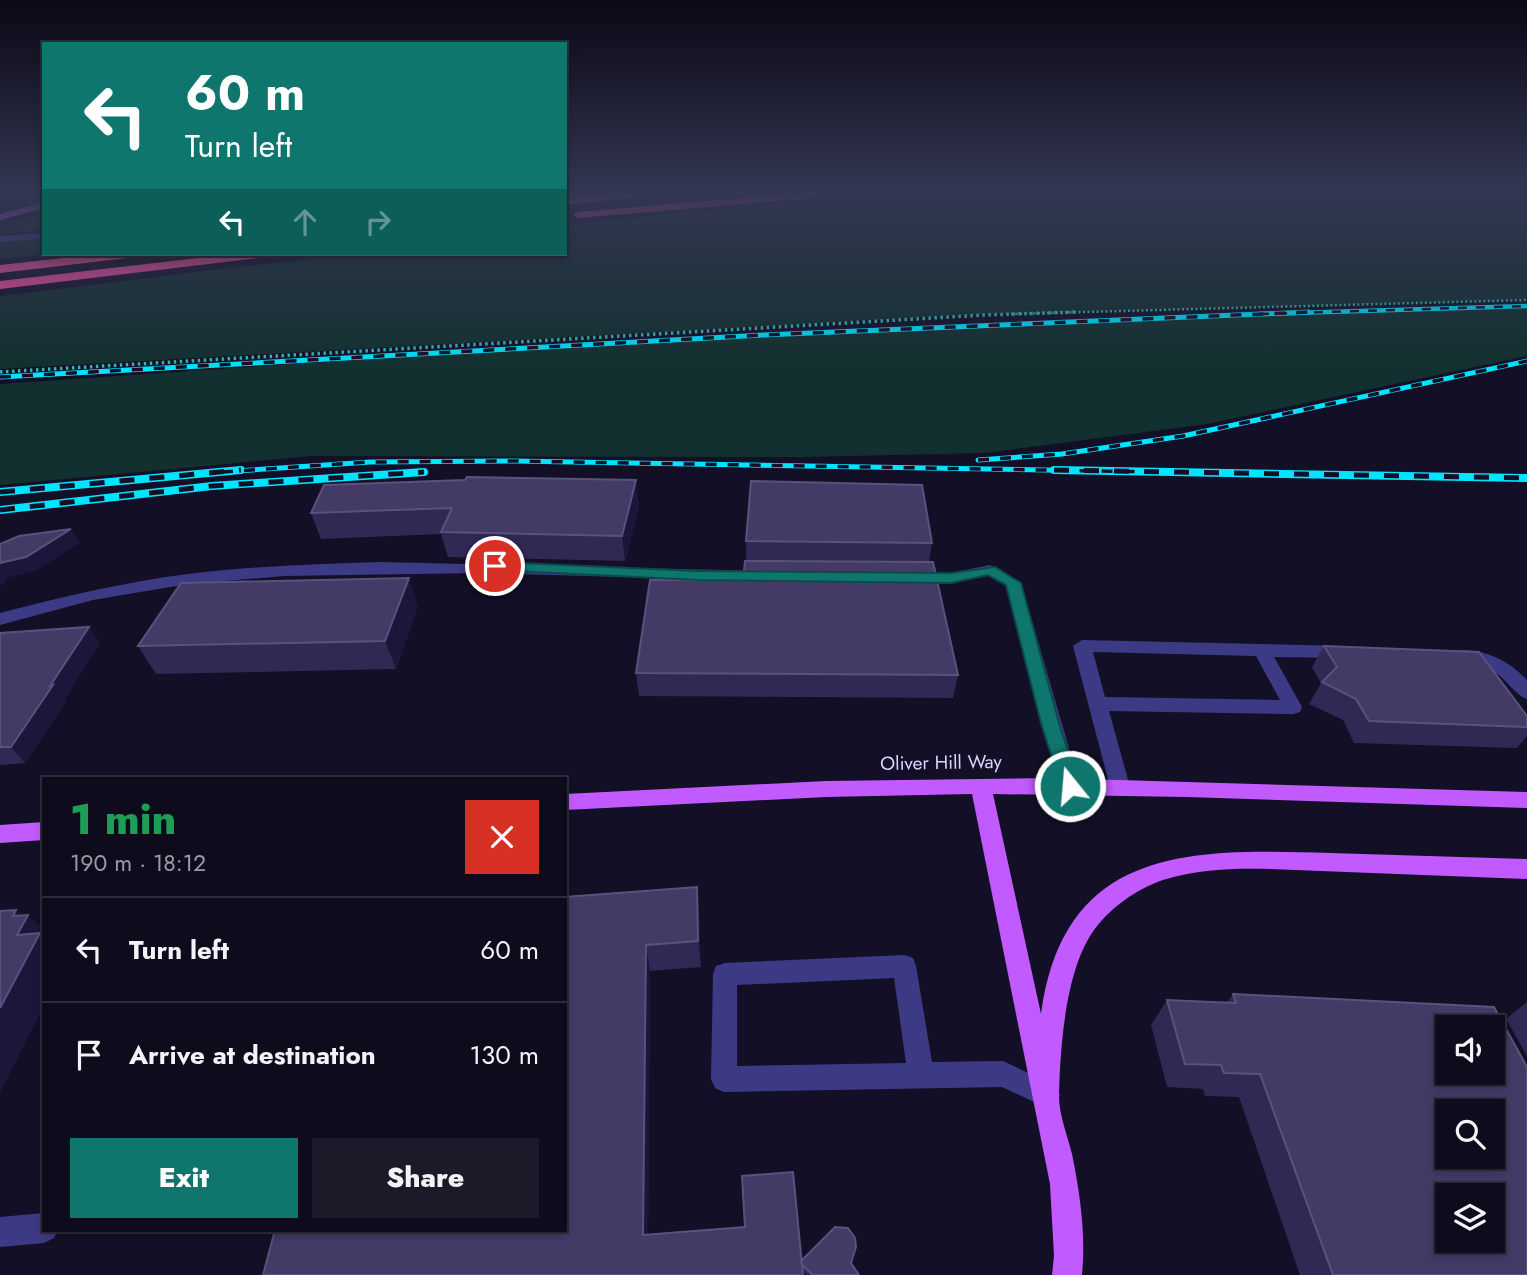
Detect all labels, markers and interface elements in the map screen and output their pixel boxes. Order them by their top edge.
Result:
text: 60 m [185,58,305,128]
icon: left [70,70,161,161]
text: Turn left [185,123,292,169]
icon: left [213,203,251,241]
icon: ahead [286,203,324,241]
icon: right [359,203,397,241]
pin [465,536,525,596]
icon: arrive [476,547,514,585]
street label: Oliver Hill Way [880,748,1003,777]
position arrow [1033,749,1107,823]
text: 1 min [70,789,176,850]
button: close [465,800,539,874]
text: 190 m · 18:12 [70,846,206,880]
icon: left [70,931,108,969]
text: Turn left [129,931,229,969]
text: 60 m [480,931,539,969]
map controls [1435,1015,1505,1253]
button: sound [1435,1015,1505,1085]
icon: arrive [70,1036,108,1074]
text: Arrive at destination [129,1036,376,1074]
text: 130 m [469,1036,539,1074]
button: search [1435,1099,1505,1169]
button: Exit [70,1138,298,1218]
button: Share [312,1138,539,1218]
button: layers [1435,1183,1505,1253]

